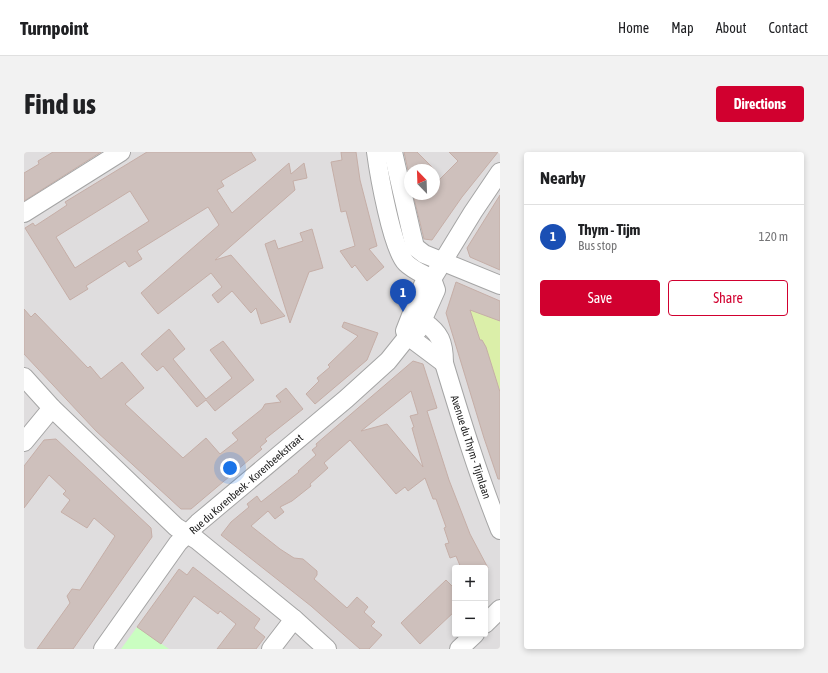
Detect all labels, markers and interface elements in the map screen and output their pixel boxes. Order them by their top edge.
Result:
text: Turnpoint [20,17,88,39]
text: Home [618,20,649,36]
text: Map [671,20,694,36]
text: About [716,20,747,36]
text: Contact [769,20,808,36]
button: Directions [716,86,804,122]
text: Find us [24,88,96,120]
north arrow [404,164,440,200]
text: Nearby [540,168,586,188]
text: Thym - Tijm [578,221,640,238]
text: 1 [550,229,556,244]
text: 120 m [759,229,788,244]
text: Bus stop [578,238,617,253]
pin: 1 [390,279,416,312]
button: Save [540,280,660,316]
button: Share [668,280,788,316]
street label: Avenue du Thym - Tijmlaan [449,394,493,500]
street label: Rue du Korenbeek - Korenbeekstraat [187,431,305,537]
your location [220,458,240,478]
map controls [452,565,488,637]
button: + [452,565,488,601]
button: − [452,601,488,637]

